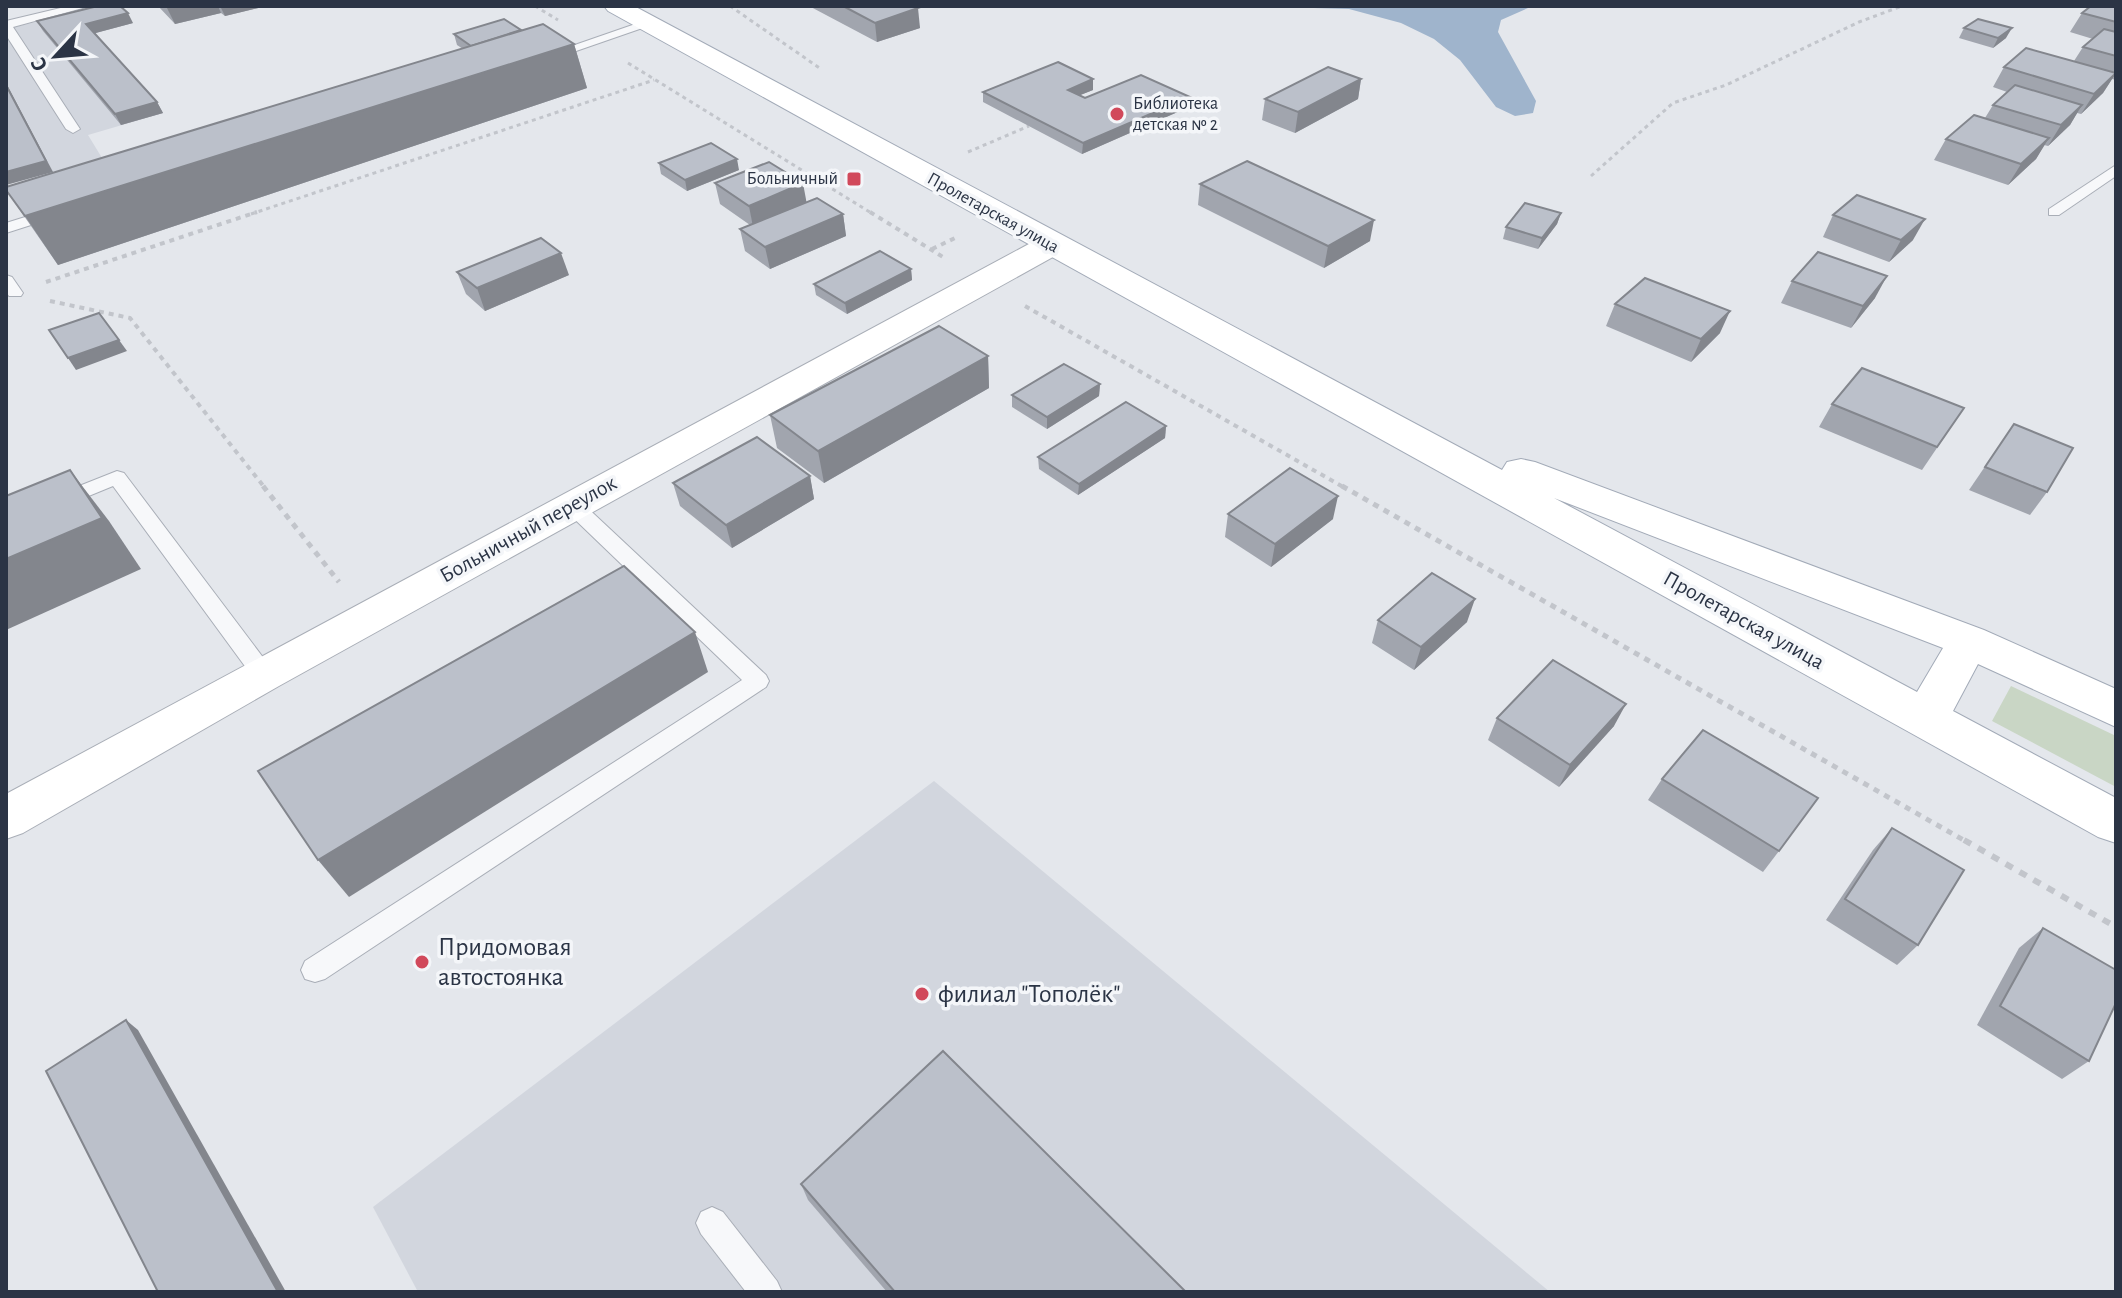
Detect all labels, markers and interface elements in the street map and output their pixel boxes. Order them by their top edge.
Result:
north arrow [16,16,96,96]
text: С [26,54,51,75]
place label: Библиотека детская № 2 [1133,94,1218,134]
marker: Библиотека детская № 2 [1108,105,1126,123]
street label: Пролетарская улица [924,169,1062,257]
place label: Больничный [746,170,838,188]
marker: Больничный [845,170,863,188]
street label: Больничный переулок [436,471,620,587]
street label: Пролетарская улица [1660,567,1828,673]
place label: Придомовая автостоянка [438,934,572,990]
marker: Придомовая автостоянка [413,953,431,971]
place label: филиал "Тополёк" [938,981,1121,1007]
marker: филиал "Тополёк" [913,985,931,1003]

